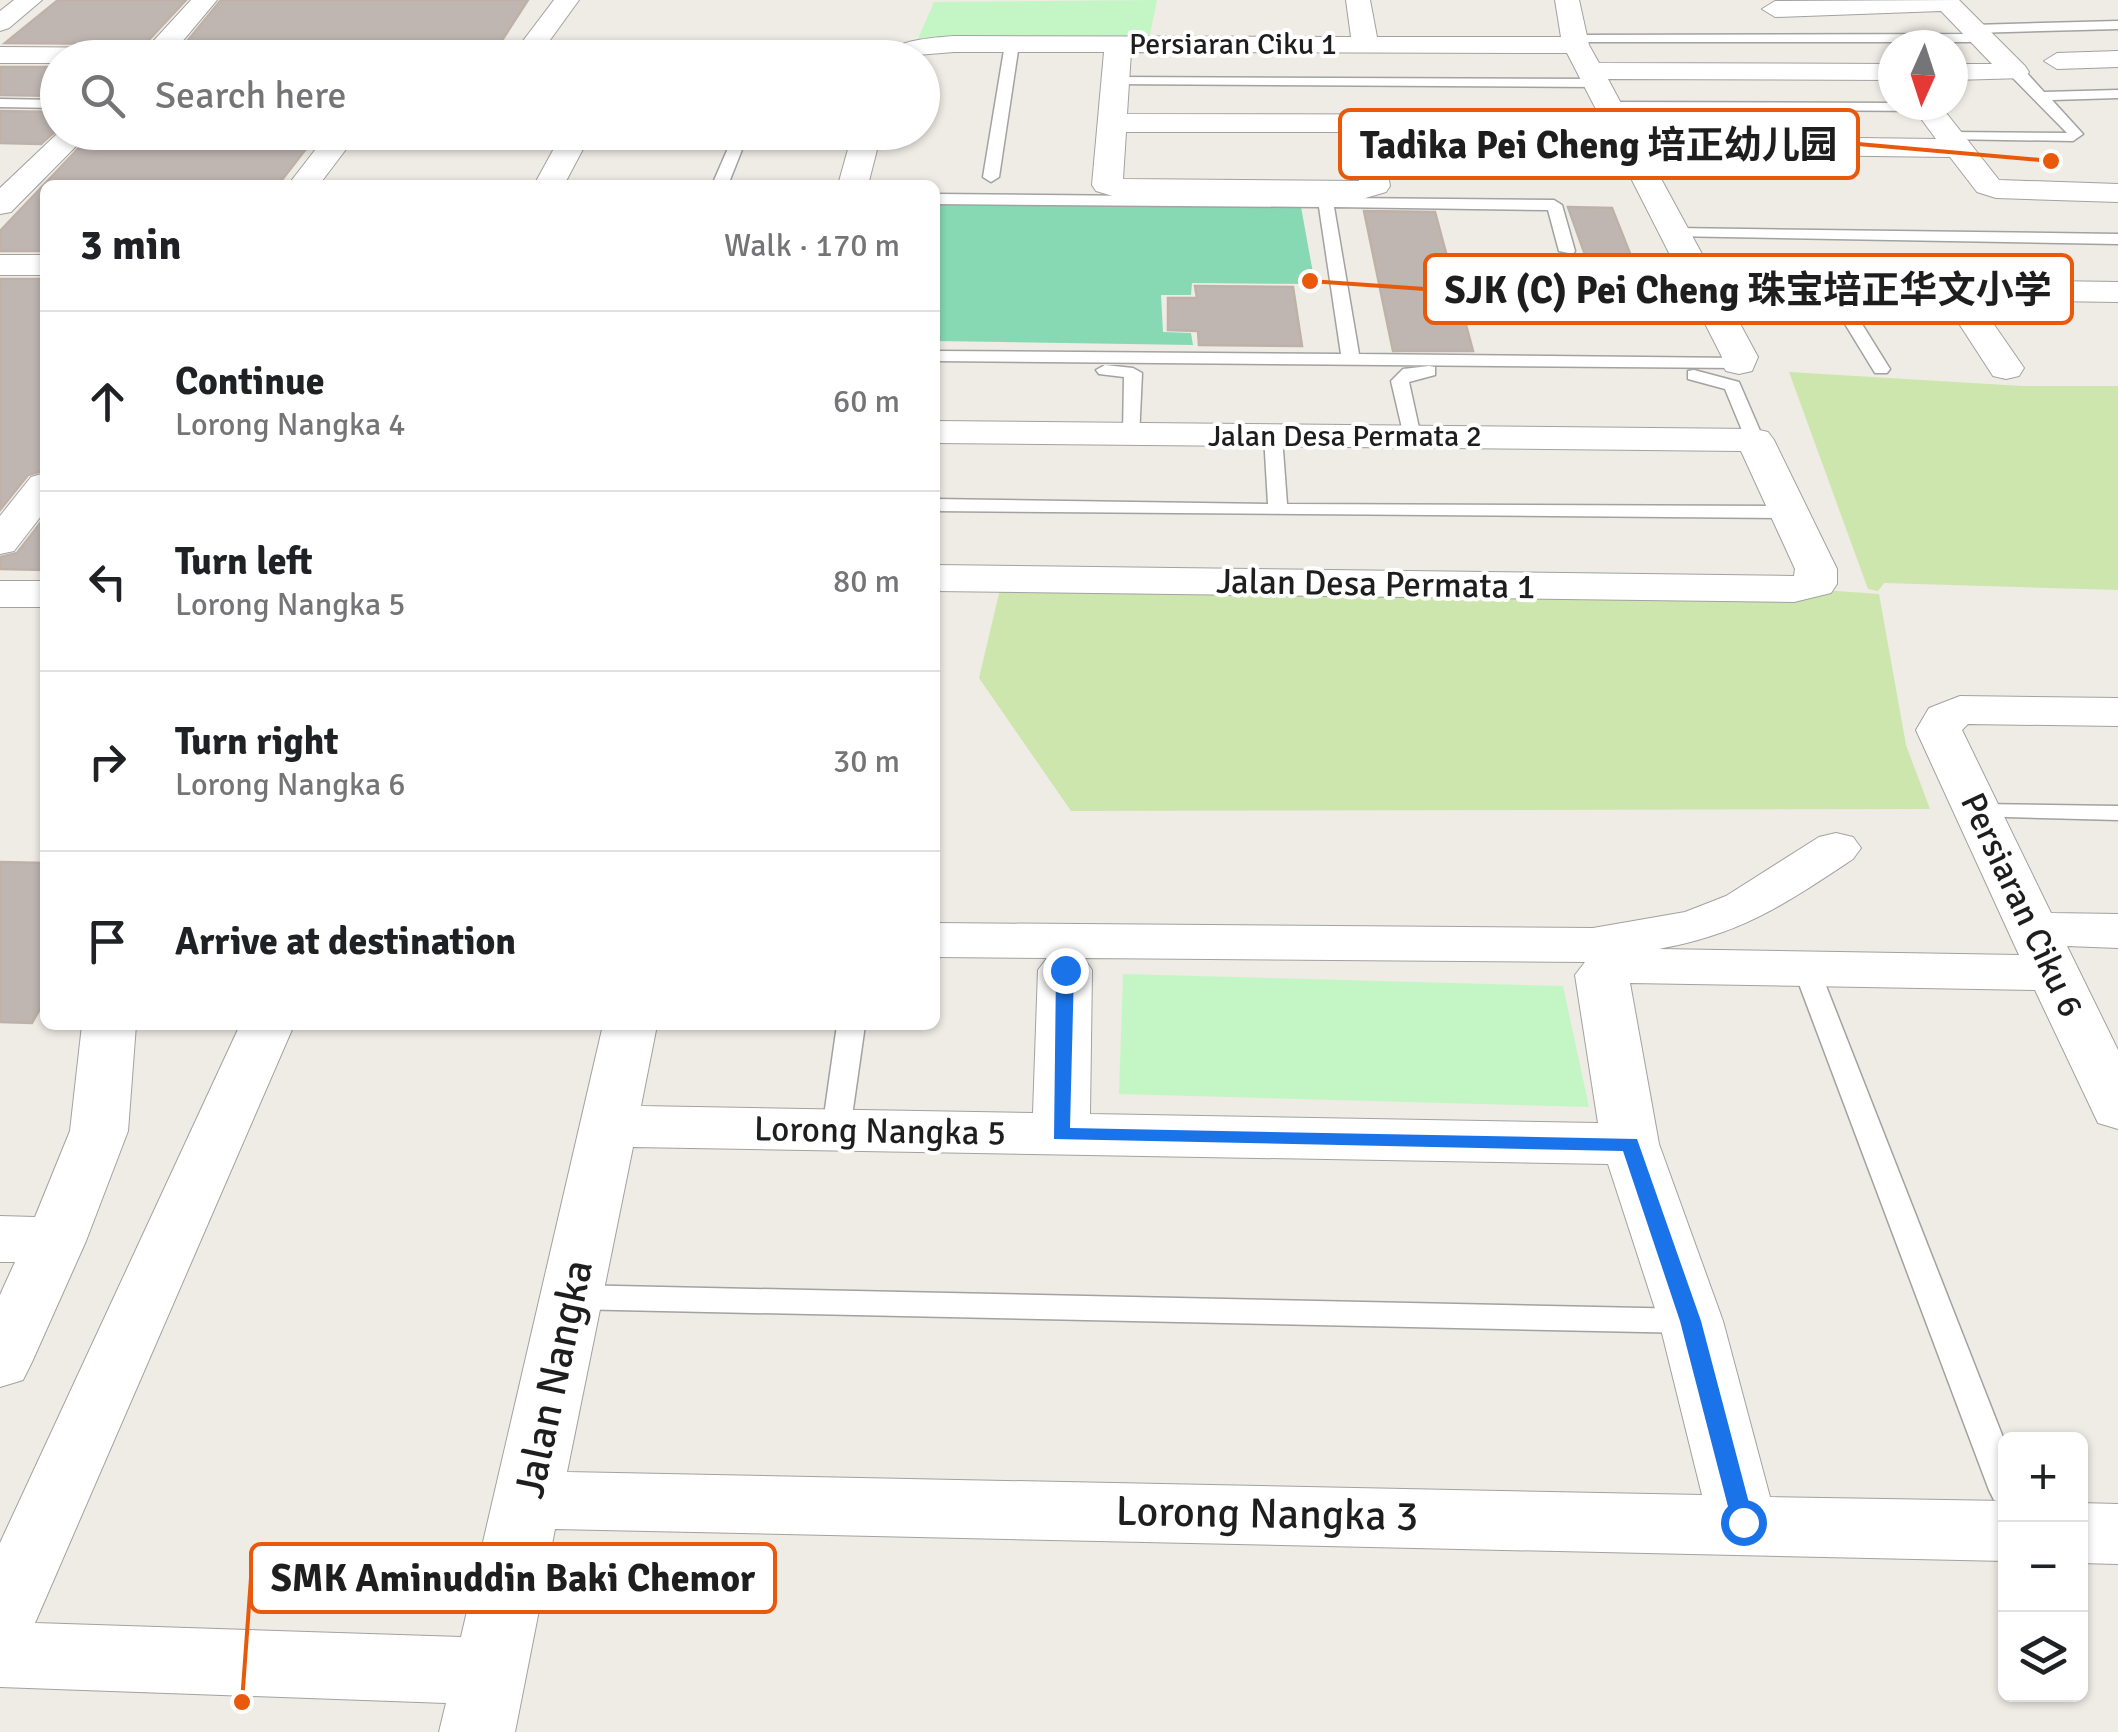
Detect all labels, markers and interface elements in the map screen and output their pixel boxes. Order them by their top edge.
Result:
street label: Persiaran Ciku 1 [1129,26,1337,63]
north arrow [1878,30,1968,120]
search box [40,40,940,150]
icon: search [75,68,130,123]
text: Search here [155,72,347,119]
callout: Tadika Pei Cheng 培正幼儿园 [1340,110,1858,178]
text: Tadika Pei Cheng 培正幼儿园 [1360,122,1838,169]
text: 3 min [80,220,181,271]
text: Walk · 170 m [724,226,900,265]
callout: SJK (C) Pei Cheng 珠宝培正华文小学 [1425,255,2072,323]
text: SJK (C) Pei Cheng 珠宝培正华文小学 [1444,267,2052,314]
text: Continue [175,358,325,405]
icon: ahead [80,374,135,429]
text: 60 m [833,382,900,421]
text: Lorong Nangka 4 [175,405,406,444]
street label: Jalan Desa Permata 2 [1208,418,1482,455]
text: Turn left [175,538,313,585]
icon: left [80,554,135,609]
street label: Jalan Desa Permata 1 [1216,560,1536,608]
text: 80 m [833,562,900,601]
text: Lorong Nangka 5 [175,585,406,624]
text: Turn right [175,718,339,765]
icon: right [80,734,135,789]
text: 30 m [833,742,900,781]
text: Lorong Nangka 6 [175,765,406,804]
street label: Persiaran Ciku 6 [1951,786,2093,1024]
icon: arrive [80,914,135,969]
text: Arrive at destination [175,918,516,965]
route end [1043,948,1089,994]
street label: Lorong Nangka 5 [754,1107,1006,1155]
street label: Jalan Nangka [504,1255,604,1503]
map controls [1998,1432,2088,1702]
button: + [1998,1432,2088,1522]
street label: Lorong Nangka 3 [1115,1486,1419,1542]
route start [1721,1500,1767,1546]
button: − [1998,1522,2088,1612]
callout: SMK Aminuddin Baki Chemor [251,1544,775,1612]
text: SMK Aminuddin Baki Chemor [271,1555,756,1602]
button: layers [1998,1612,2088,1702]

